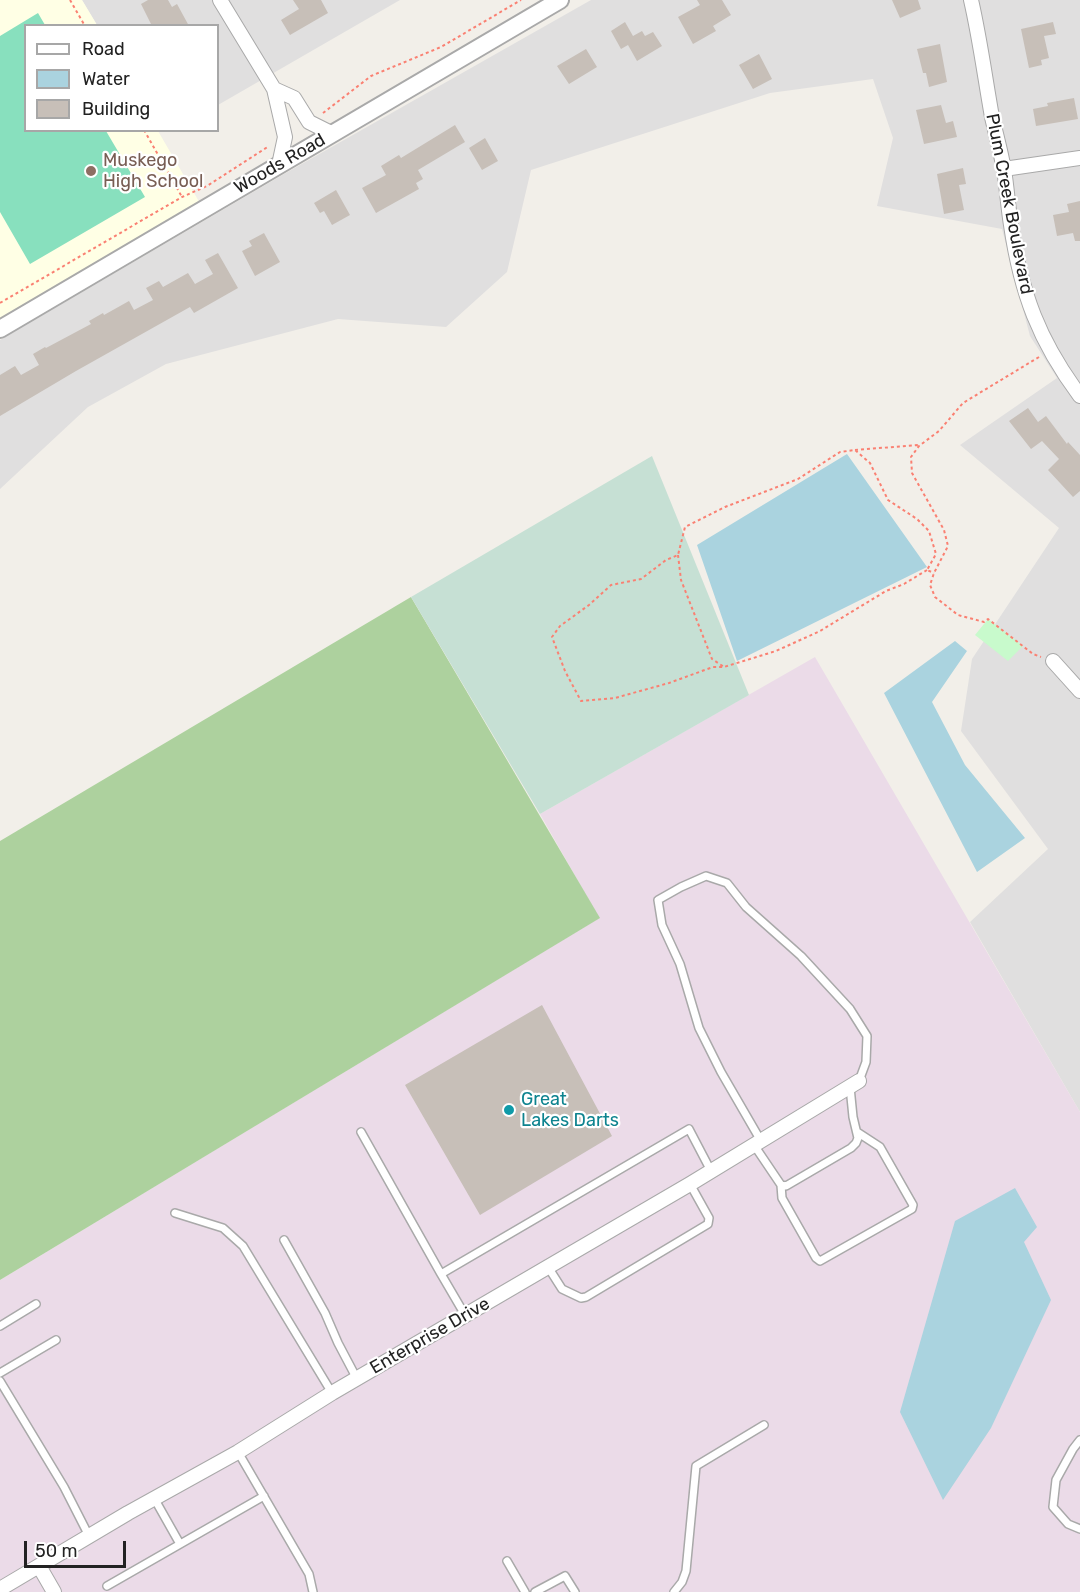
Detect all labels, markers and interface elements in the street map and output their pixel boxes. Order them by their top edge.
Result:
legend [24,24,219,132]
text: Road [82,38,125,60]
text: Water [82,68,130,90]
text: Building [82,98,150,120]
street label: Plum Creek Boulevard [981,112,1037,296]
street label: Woods Road [231,129,329,199]
place label: Muskego High School [103,150,203,192]
marker: Muskego High School [84,164,98,178]
place label: Great Lakes Darts [521,1089,619,1132]
marker: Great Lakes Darts [502,1103,516,1117]
street label: Enterprise Drive [366,1293,494,1379]
scale bar [27,1529,129,1567]
text: 50 m [35,1540,78,1562]

